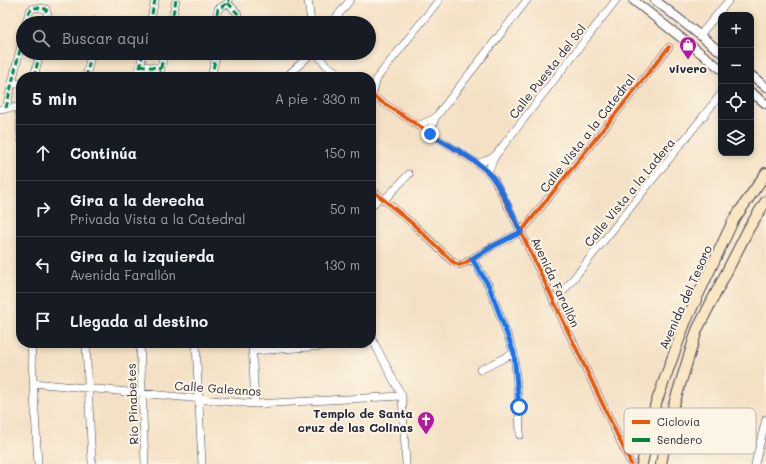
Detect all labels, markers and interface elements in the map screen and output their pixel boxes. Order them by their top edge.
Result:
map controls [718,12,754,156]
button: + [718,12,754,48]
search box [16,16,376,60]
street label: Calle Puesta del Sol [505,20,589,122]
icon: search [30,27,52,49]
text: Buscar aquí [62,28,149,48]
shop icon: vivero [678,35,698,60]
button: − [718,48,754,84]
place label: vivero [669,60,707,76]
street label: Calle Vista a la Catedral [536,71,638,195]
button: locate [718,84,754,120]
text: 5 min [32,87,77,109]
text: A pie · 330 m [275,90,360,107]
button: layers [718,120,754,156]
route end [421,125,439,143]
street label: Calle Vista a la Ladera [580,134,678,250]
icon: ahead [32,142,54,164]
text: Continúa [70,143,137,163]
text: 150 m [324,144,360,161]
text: Gira a la derecha [70,190,204,210]
icon: right [32,198,54,220]
text: 50 m [330,200,360,217]
text: Privada Vista a la Catedral [70,210,246,227]
street label: Avenida Farallón [528,234,584,330]
street label: Avenida del Tesoro [655,242,715,352]
text: Gira a la izquierda [70,246,215,266]
icon: left [32,254,54,276]
text: 130 m [324,256,360,273]
text: Avenida Farallón [70,266,176,283]
icon: arrive [32,310,54,332]
text: Llegada al destino [70,311,208,331]
street label: Río Pinabetes [123,363,141,445]
street label: Calle Galeanos [174,377,262,399]
route start [510,398,528,416]
place label: Templo de Santa cruz de las Colinas [298,405,413,435]
legend [624,408,756,454]
church icon: Templo de Santa cruz de las Colinas [416,410,436,435]
text: Ciclovía [657,414,700,429]
text: Sendero [657,432,702,447]

